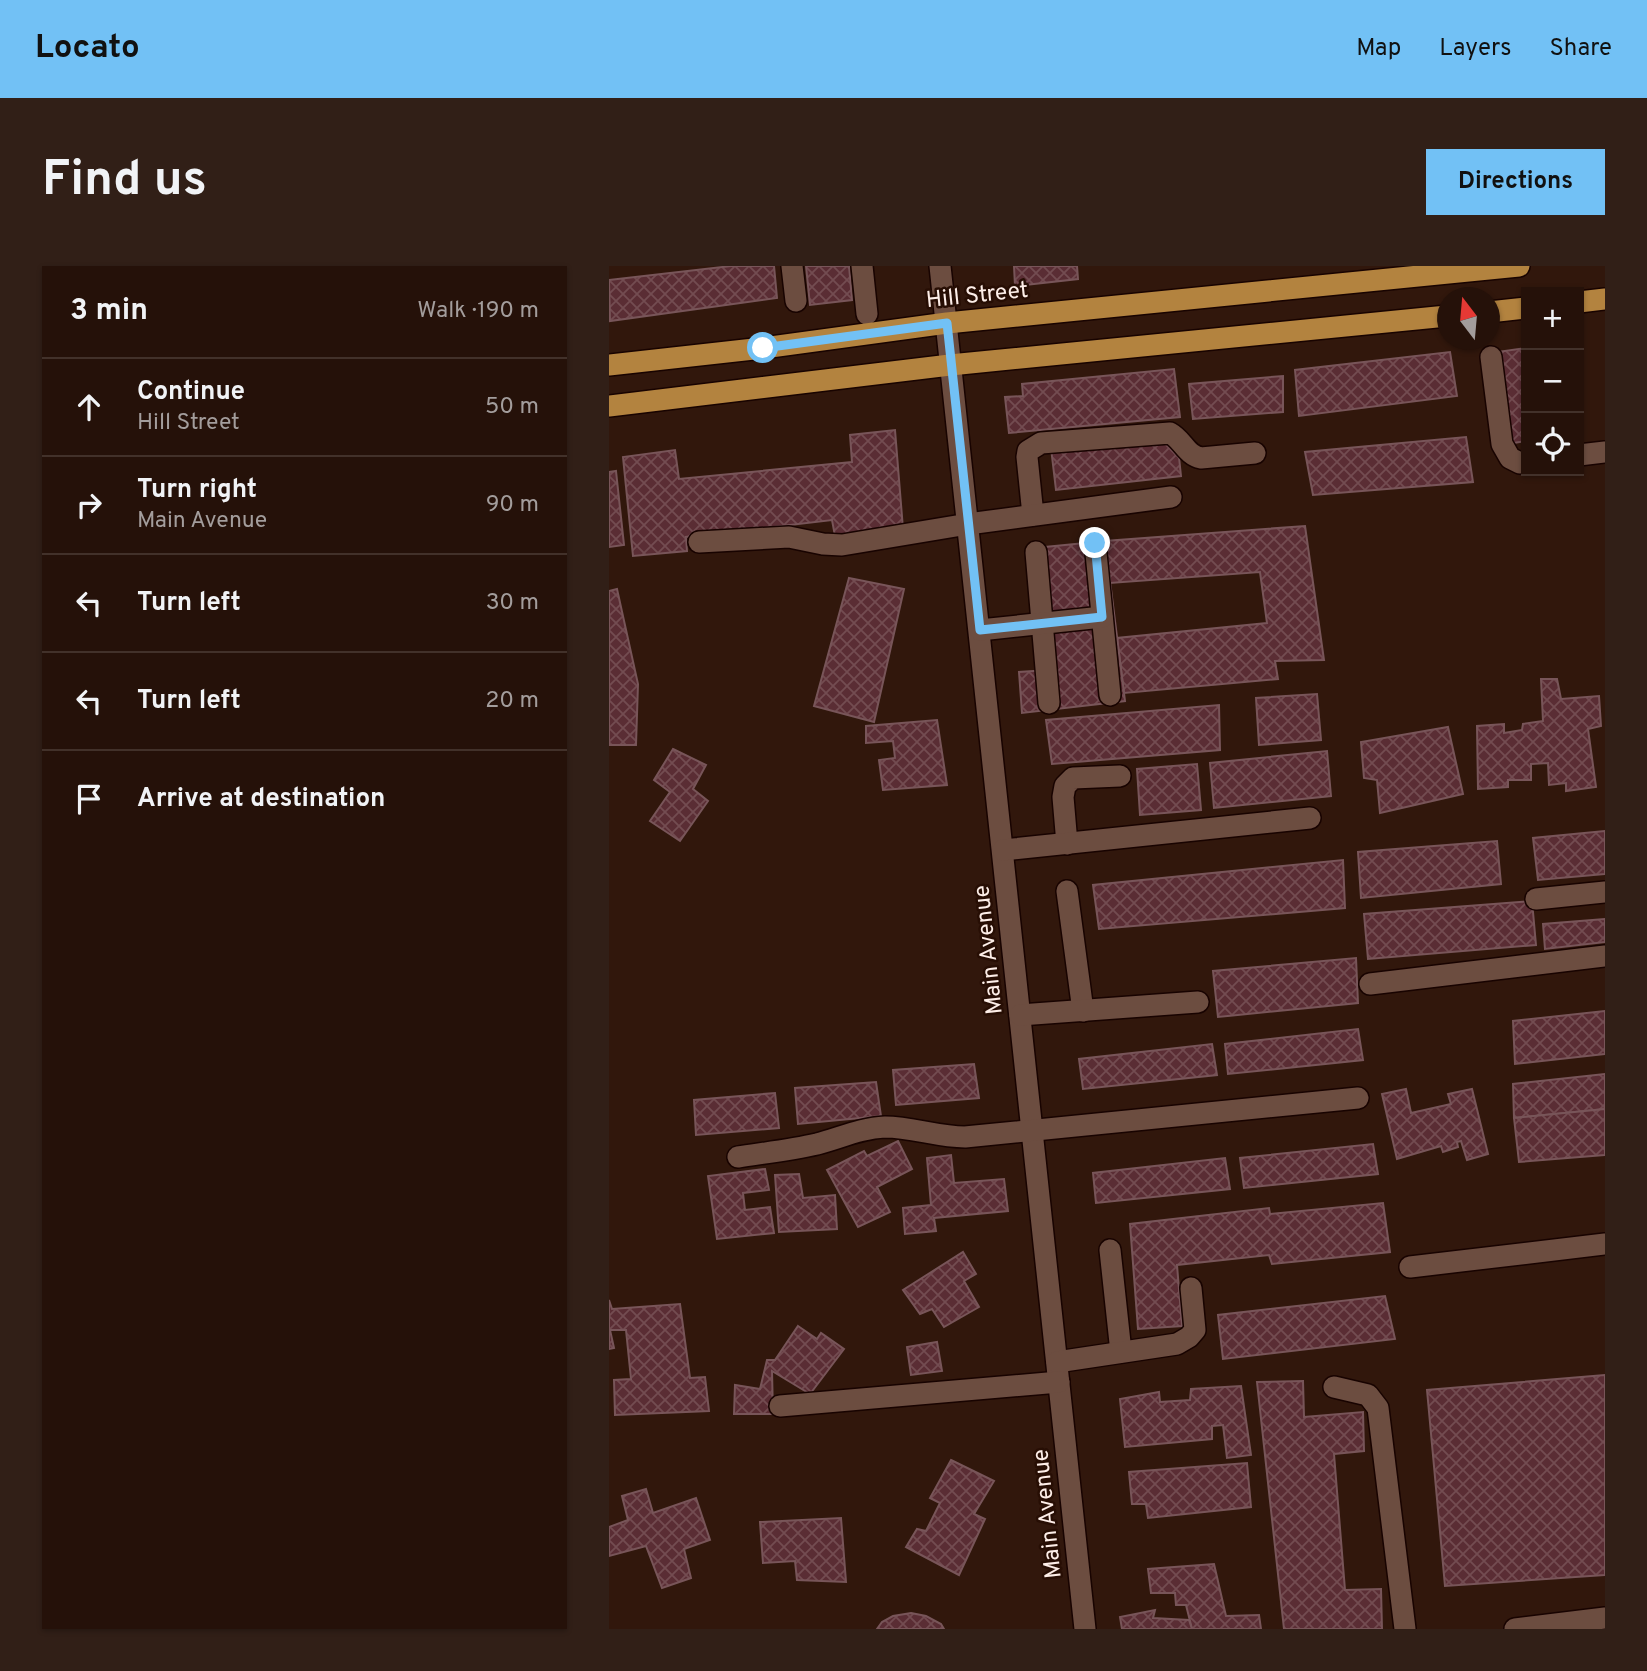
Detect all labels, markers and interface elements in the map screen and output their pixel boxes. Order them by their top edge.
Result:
text: Locato [35,28,140,70]
text: Map [1356,34,1401,64]
text: Layers [1439,34,1511,64]
text: Share [1549,34,1612,64]
button: Directions [1426,149,1605,215]
text: Find us [42,151,207,213]
street label: Hill Street [925,277,1030,316]
north arrow [1437,287,1500,350]
map controls [1521,287,1584,476]
button: + [1521,287,1584,350]
text: 3 min [70,293,148,330]
text: Walk · 190 m [417,297,539,326]
route start [747,332,778,363]
button: − [1521,350,1584,413]
text: Continue [137,376,245,409]
icon: ahead [70,388,108,426]
text: 50 m [485,393,539,422]
text: Hill Street [137,409,240,438]
button: locate [1521,413,1584,476]
text: Turn right [137,474,257,507]
icon: right [70,486,108,524]
text: 90 m [486,491,539,520]
text: Main Avenue [137,507,267,536]
route end [1079,527,1110,558]
icon: left [70,584,108,622]
text: Turn left [137,587,241,620]
text: 30 m [486,589,539,618]
icon: left [70,682,108,720]
text: Turn left [137,685,241,718]
text: 20 m [485,687,539,716]
icon: arrive [70,780,108,818]
text: Arrive at destination [137,783,385,816]
street label: Main Avenue [968,884,1011,1016]
street label: Main Avenue [1027,1448,1070,1580]

